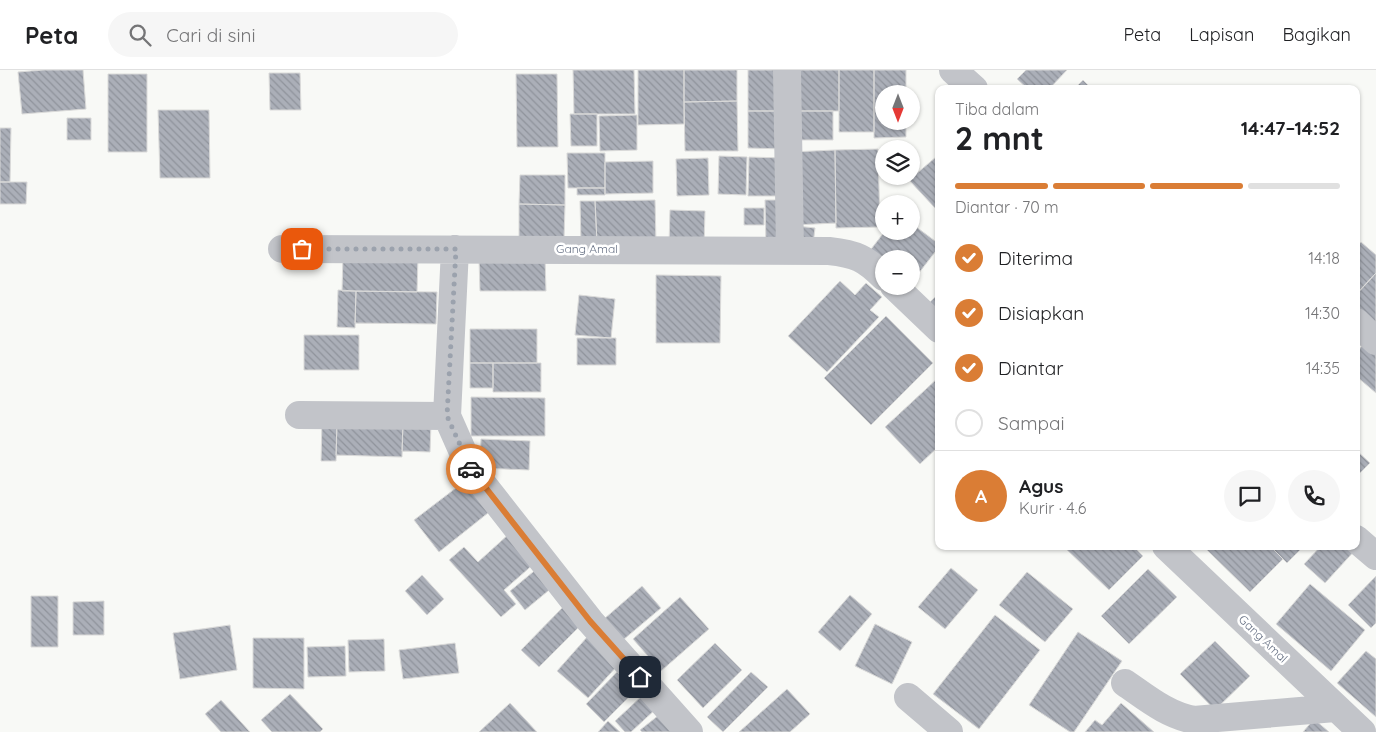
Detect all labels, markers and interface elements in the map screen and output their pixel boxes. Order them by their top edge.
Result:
search box [108,12,458,57]
text: Peta [25,20,78,50]
icon: search [126,21,154,49]
text: Cari di sini [166,23,256,47]
text: Peta [1124,23,1161,46]
text: Lapisan [1189,23,1254,46]
text: Bagikan [1282,23,1351,46]
north arrow [875,85,920,130]
map controls [875,85,920,295]
text: Tiba dalam [955,99,1039,119]
text: 14:47–14:52 [1241,116,1340,140]
text: 2 mnt [955,118,1044,158]
button: layers [875,140,920,185]
button: + [875,195,920,240]
text: Diantar · 70 m [955,197,1059,217]
pin [281,228,323,270]
icon: bag [288,235,316,263]
street label: Gang Amal [556,241,618,256]
icon: check [955,244,983,272]
text: Diterima [998,246,1073,270]
text: 14:18 [1308,248,1340,268]
button: − [875,250,920,295]
icon: check [955,299,983,327]
text: Disiapkan [998,301,1084,325]
text: 14:30 [1305,303,1340,323]
icon: check [955,354,983,382]
text: Diantar [998,356,1064,380]
text: 14:35 [1306,358,1340,378]
text: Sampai [998,411,1065,435]
courier [446,444,496,494]
icon: car [457,455,485,483]
button: chat [1224,470,1276,522]
button: phone [1288,470,1340,522]
text: Agus [1019,474,1063,498]
text: A [975,484,987,508]
text: Kurir · 4.6 [1019,498,1086,518]
street label: Gang Amal [1236,612,1291,666]
pin [619,656,661,698]
icon: home [626,663,654,691]

